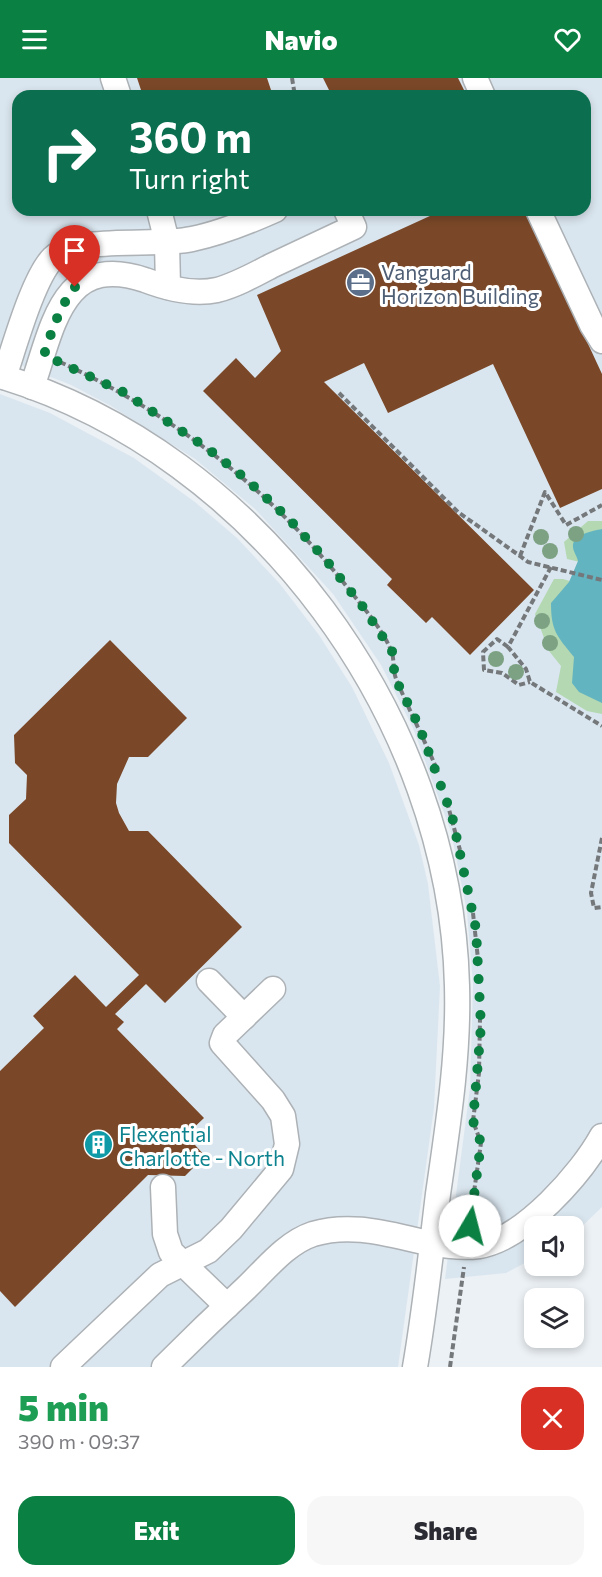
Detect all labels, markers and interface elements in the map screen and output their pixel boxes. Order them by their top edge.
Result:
icon: menu [18,23,51,56]
text: Navio [264,23,338,56]
icon: heart [551,23,584,56]
text: 360 m [129,110,252,162]
icon: right [30,114,108,192]
text: Turn right [129,162,249,195]
pin [49,225,100,287]
icon: arrive [58,234,91,267]
place label: Vanguard Horizon Building [381,259,539,308]
office icon: Vanguard Horizon Building [344,267,376,299]
place label: Flexential Charlotte - North [119,1121,285,1170]
building icon: Flexential Charlotte - North [82,1129,114,1161]
position arrow [438,1194,502,1258]
map controls [524,1216,584,1348]
button: sound [524,1216,584,1276]
button: layers [524,1288,584,1348]
text: 5 min [18,1384,109,1428]
button: close [521,1387,584,1450]
text: 390 m · 09:37 [18,1429,140,1453]
button: Exit [18,1496,295,1565]
button: Share [307,1496,584,1565]

